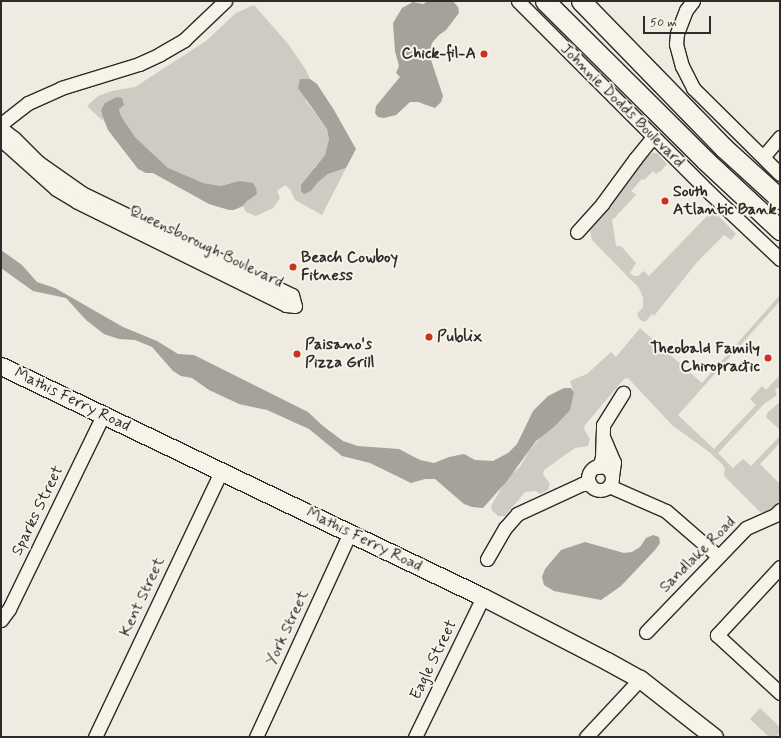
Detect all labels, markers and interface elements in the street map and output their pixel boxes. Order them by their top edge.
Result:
scale bar [645,8,713,34]
text: 50 m [650,15,677,31]
street label: Johnnie Dodds Boulevard [556,40,688,172]
place label: Chick-fil-A [402,44,476,64]
marker: Chick-fil-A [479,49,489,59]
place label: South Atlantic Bank [673,182,773,220]
marker: South Atlantic Bank [660,196,670,206]
street label: Queensborough Boulevard [126,202,286,292]
place label: Beach Cowboy Fitness [301,248,398,286]
marker: Beach Cowboy Fitness [288,262,298,272]
place label: Publix [437,327,482,347]
marker: Publix [424,332,434,342]
place label: Paisano's Pizza Grill [305,335,374,373]
place label: Theobald Family Chiropractic [649,339,760,377]
marker: Paisano's Pizza Grill [292,349,302,359]
marker: Theobald Family Chiropractic [763,353,773,363]
street label: Mathis Ferry Road [12,364,132,436]
street label: Sparks Street [8,463,68,559]
street label: Mathis Ferry Road [304,504,424,576]
street label: Sandlake Road [656,513,740,597]
street label: Kent Street [116,554,170,640]
street label: York Street [262,587,314,669]
street label: Eagle Street [407,617,461,703]

